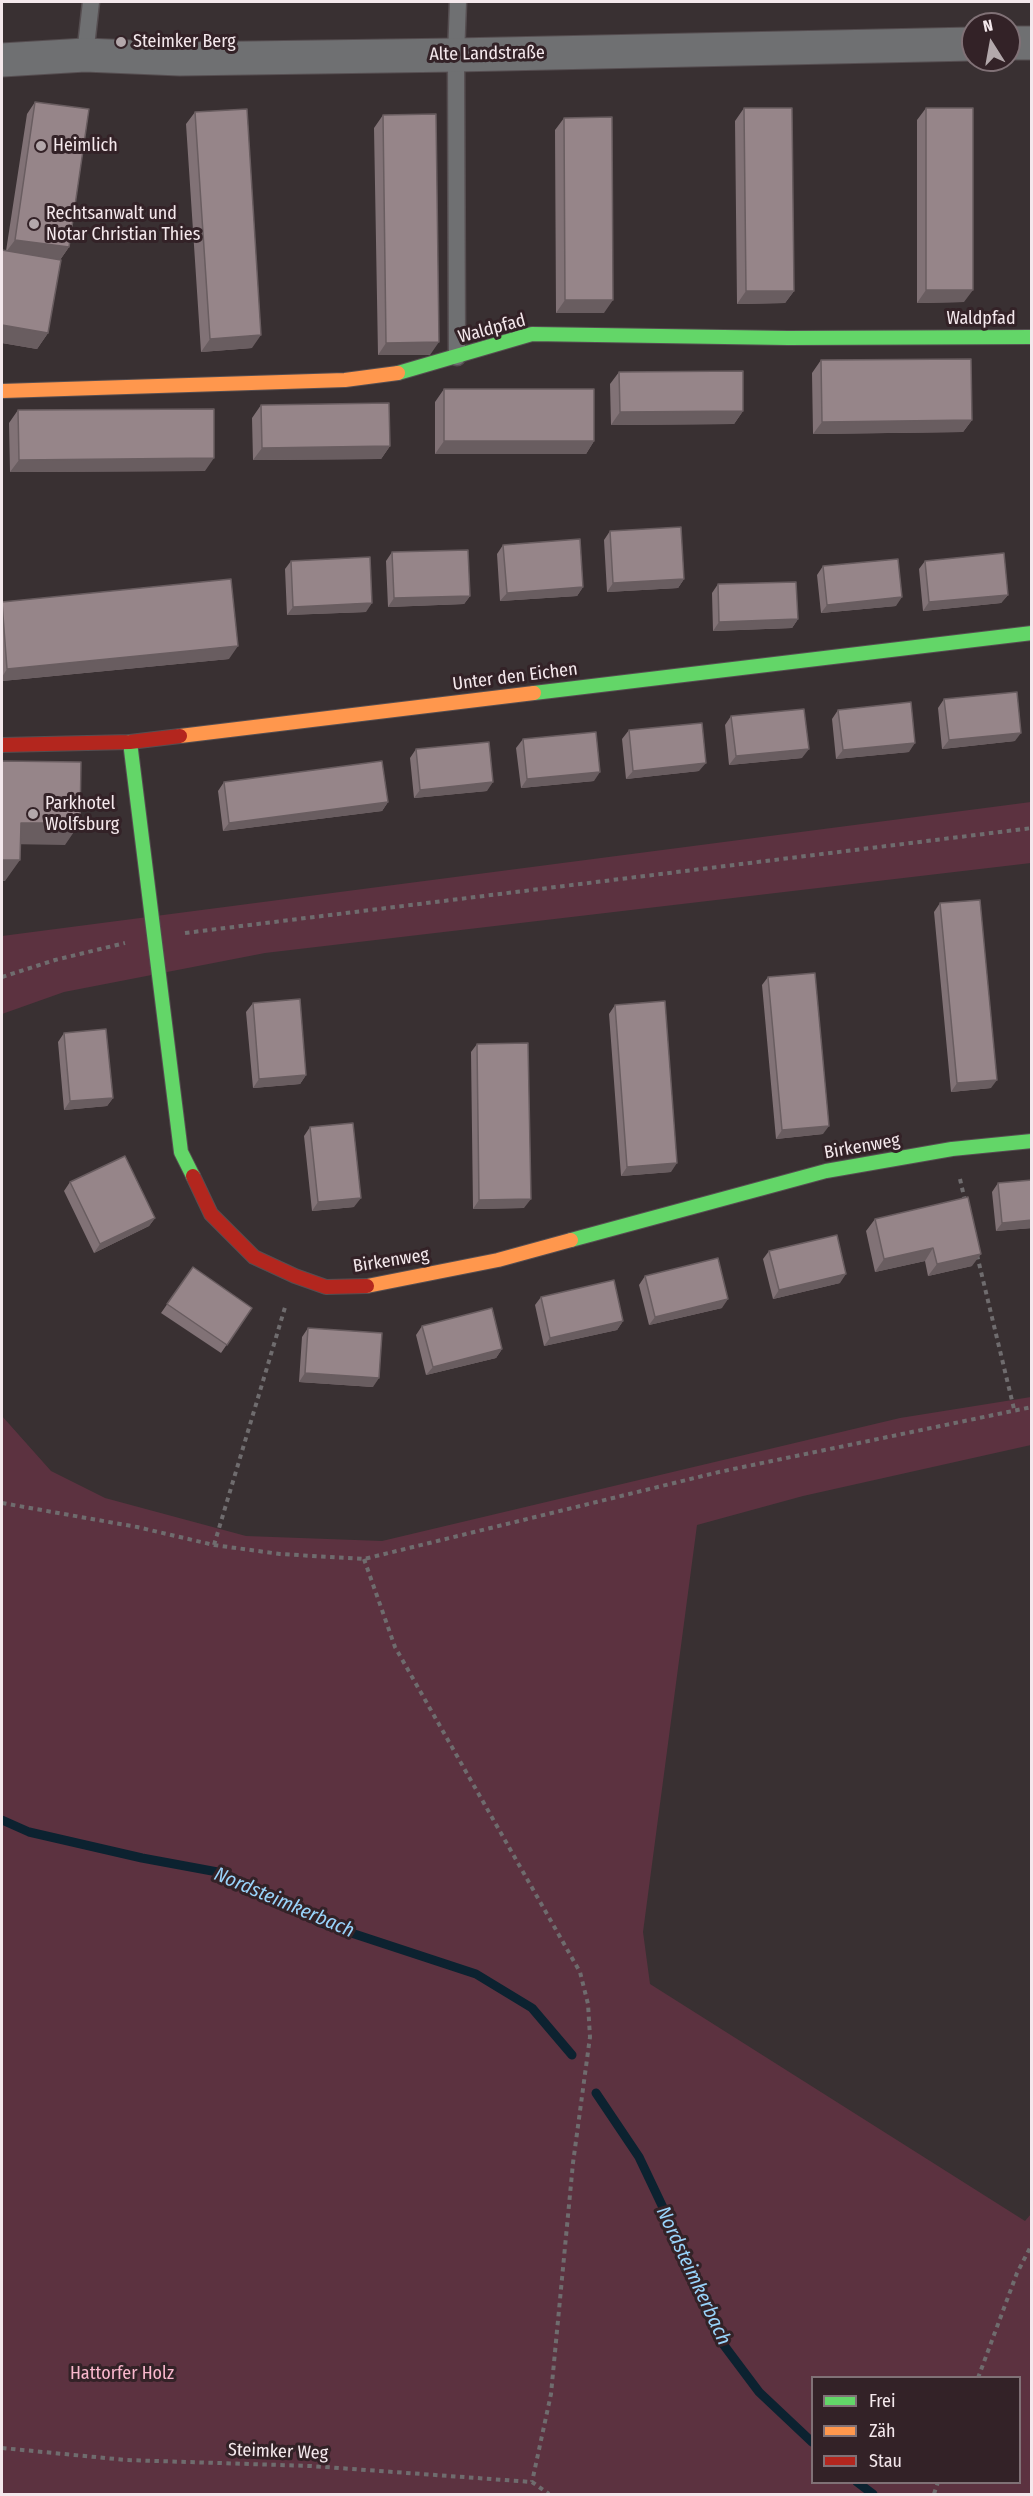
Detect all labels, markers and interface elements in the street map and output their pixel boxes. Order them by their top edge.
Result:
north arrow [961,12,1021,72]
text: N [981,16,994,36]
place label: Steimker Berg [133,31,236,53]
marker: Steimker Berg [114,35,128,49]
street label: Alte Landstraße [429,42,545,66]
place label: Heimlich [53,135,118,157]
marker: Heimlich [34,139,48,153]
place label: Rechtsanwalt und Notar Christian Thies [46,203,200,246]
marker: Rechtsanwalt und Notar Christian Thies [27,217,41,231]
street label: Waldpfad [946,308,1016,330]
street label: Waldpfad [456,310,528,348]
street label: Unter den Eichen [451,659,579,695]
place label: Parkhotel Wolfsburg [45,793,119,836]
marker: Parkhotel Wolfsburg [26,807,40,821]
street label: Birkenweg [823,1130,901,1164]
street label: Birkenweg [352,1244,430,1278]
water label: Nordsteimkerbach [210,1863,358,1943]
water label: Nordsteimkerbach [650,2203,736,2349]
park label: Hattorfer Holz [70,2363,174,2385]
legend [811,2376,1021,2484]
text: Frei [869,2390,895,2412]
text: Zäh [869,2420,896,2442]
street label: Steimker Weg [228,2439,328,2465]
text: Stau [869,2450,902,2472]

